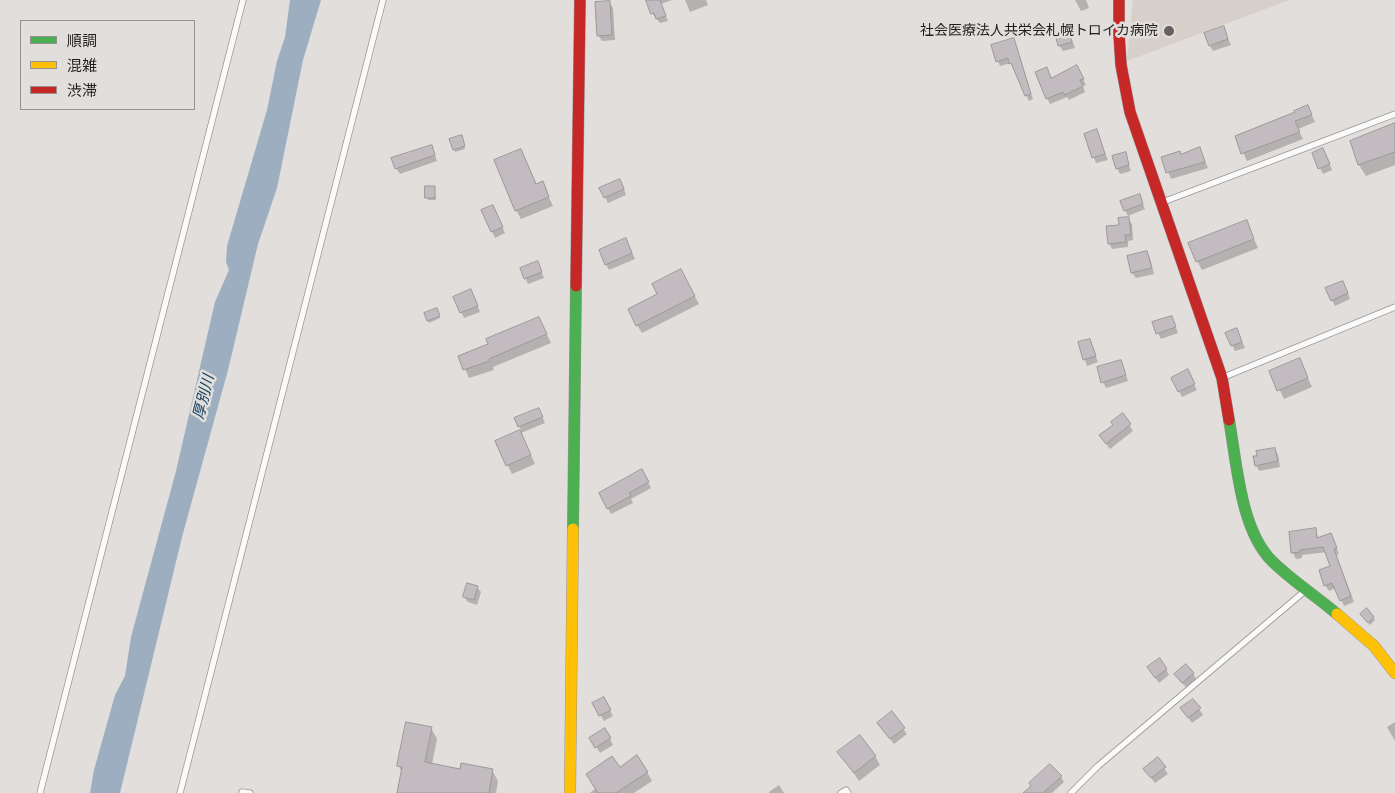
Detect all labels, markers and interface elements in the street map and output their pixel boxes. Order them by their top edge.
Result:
legend [20,20,195,110]
place label: 社会医療法人共栄会札幌トロイカ病院 [920,23,1158,39]
marker: 社会医療法人共栄会札幌トロイカ病院 [1162,24,1176,38]
text: 順調 [67,32,97,50]
text: 混雑 [67,57,97,75]
text: 渋滞 [67,82,97,100]
water label: 厚別川 [190,373,218,421]

